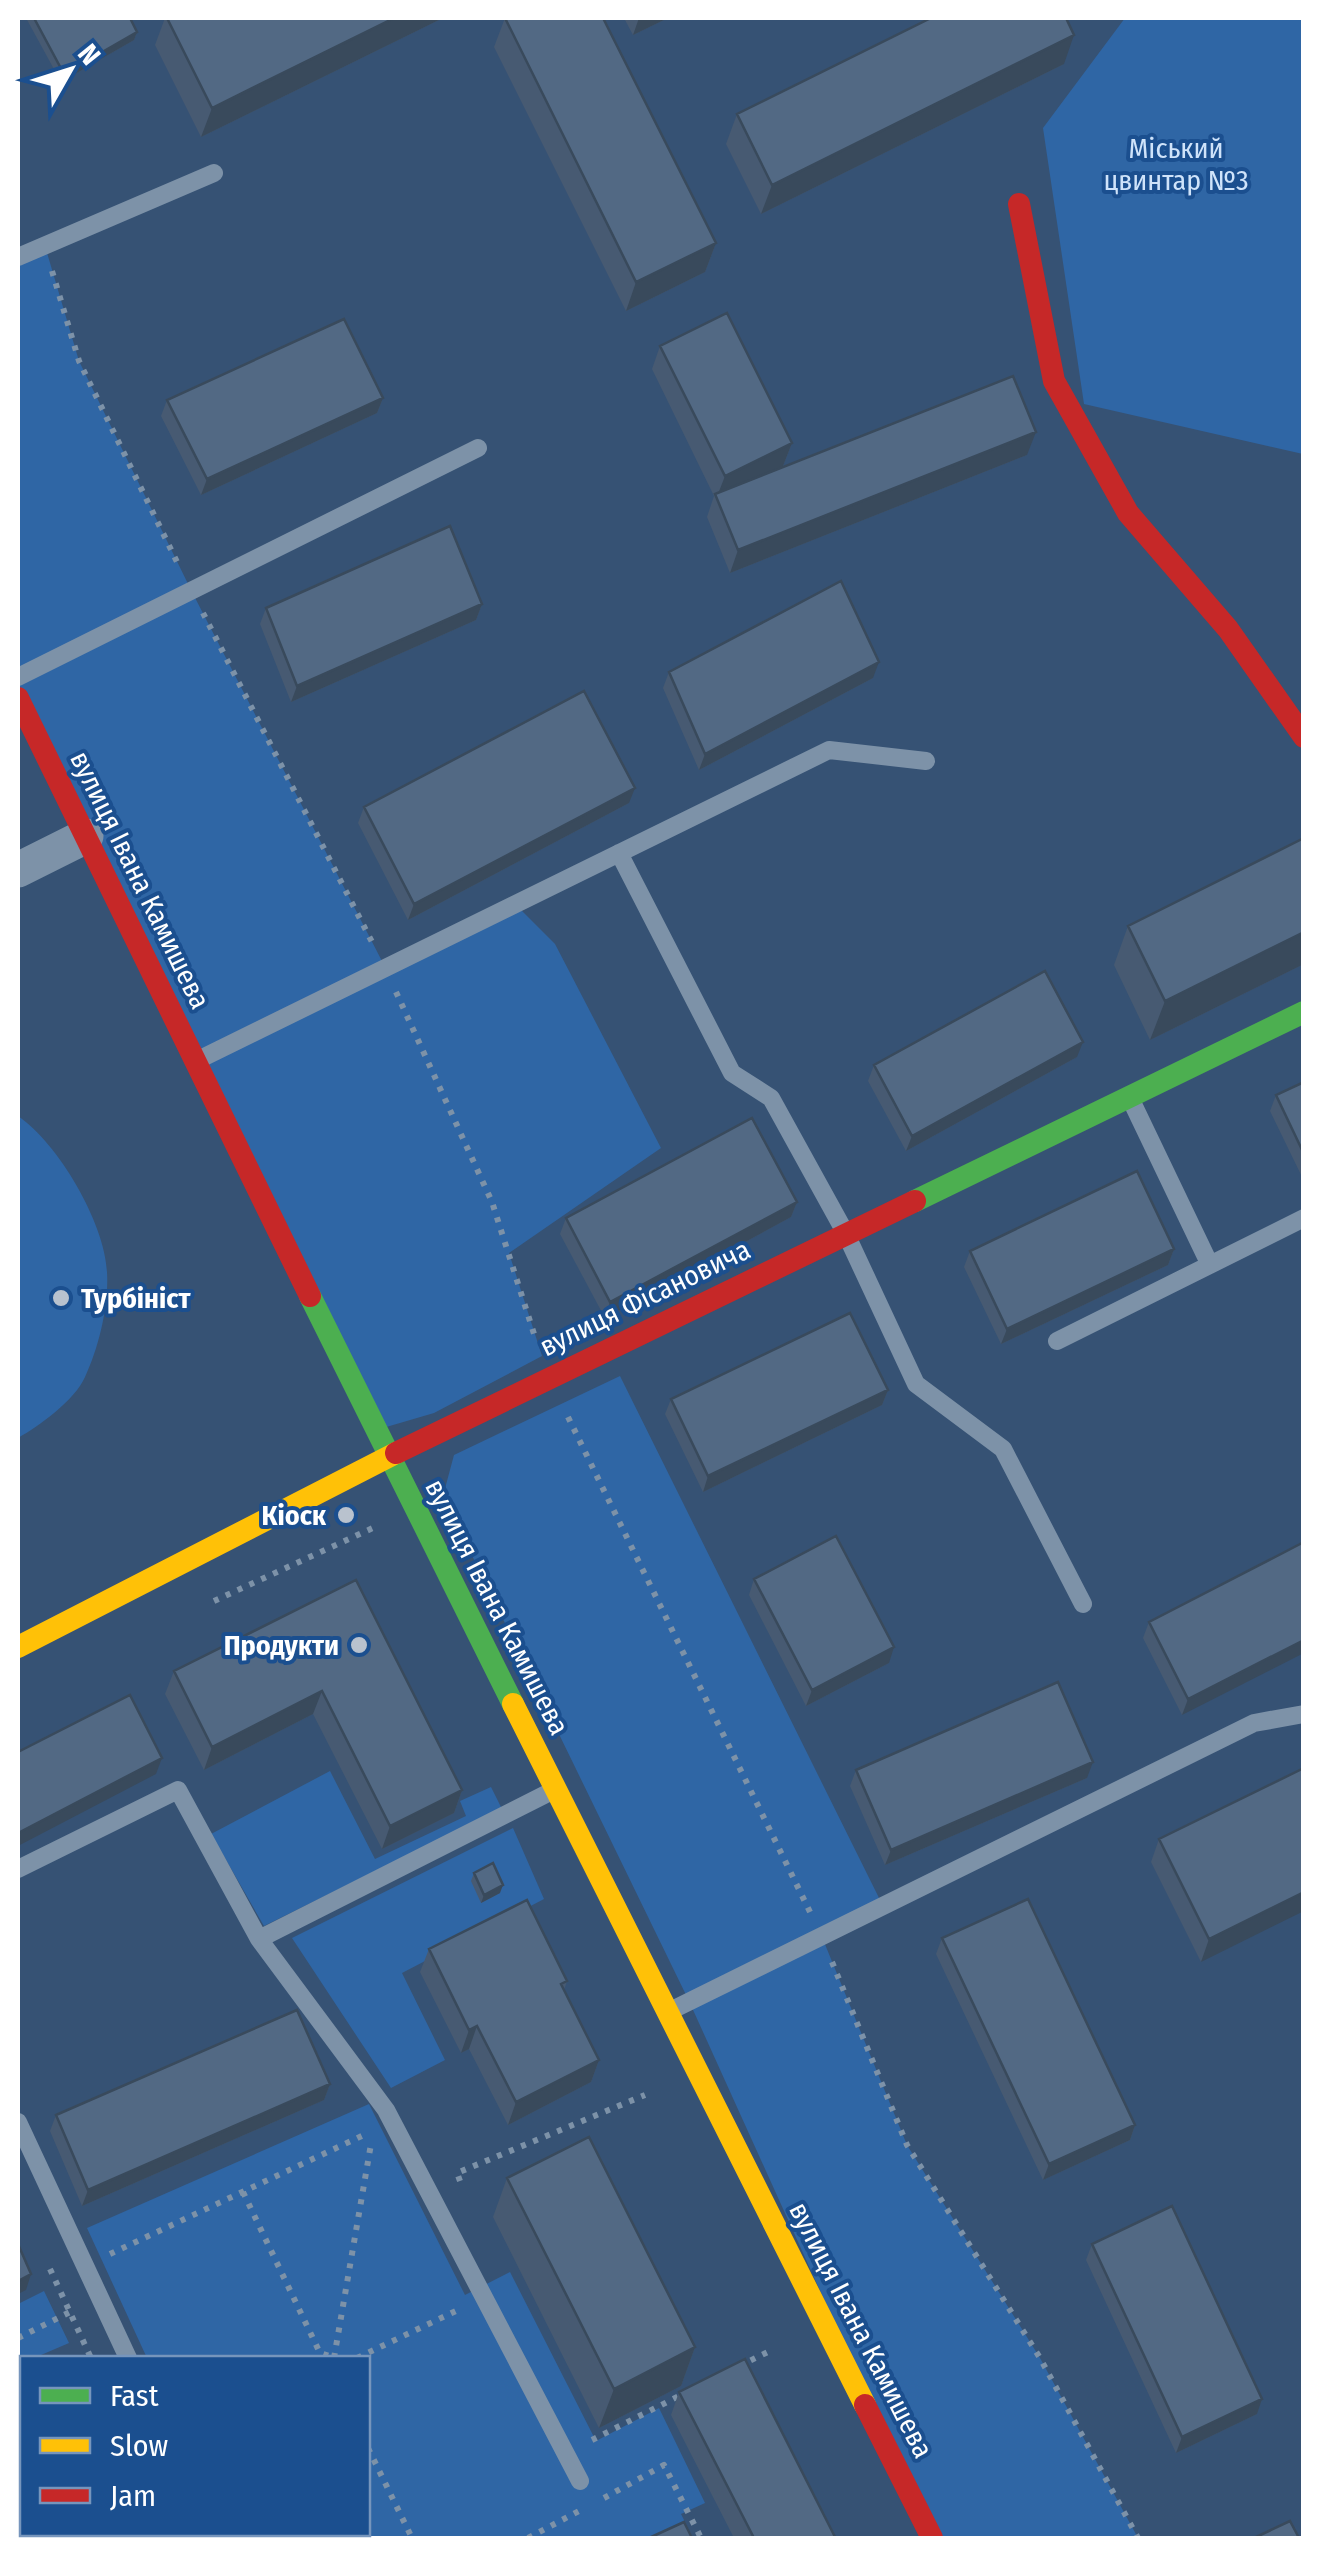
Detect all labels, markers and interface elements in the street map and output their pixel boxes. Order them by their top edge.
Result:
north arrow [20,20,120,120]
text: N [71,38,107,71]
park label: Міський цвинтар №3 [1103,132,1249,197]
street label: вулиця Івана Камишева [63,746,217,1014]
street label: вулиця Фісановича [534,1233,756,1363]
place label: Турбініст [81,1282,191,1315]
marker: Турбініст [50,1287,72,1309]
street label: вулиця Івана Камишева [418,1474,576,1740]
place label: Кіоск [262,1499,327,1532]
marker: Кіоск [335,1504,357,1526]
place label: Продукти [224,1629,339,1662]
marker: Продукти [348,1634,370,1656]
street label: вулиця Івана Камишева [782,2197,940,2463]
legend [20,2356,370,2536]
text: Fast [110,2378,159,2414]
text: Slow [110,2428,168,2464]
text: Jam [110,2478,156,2514]

